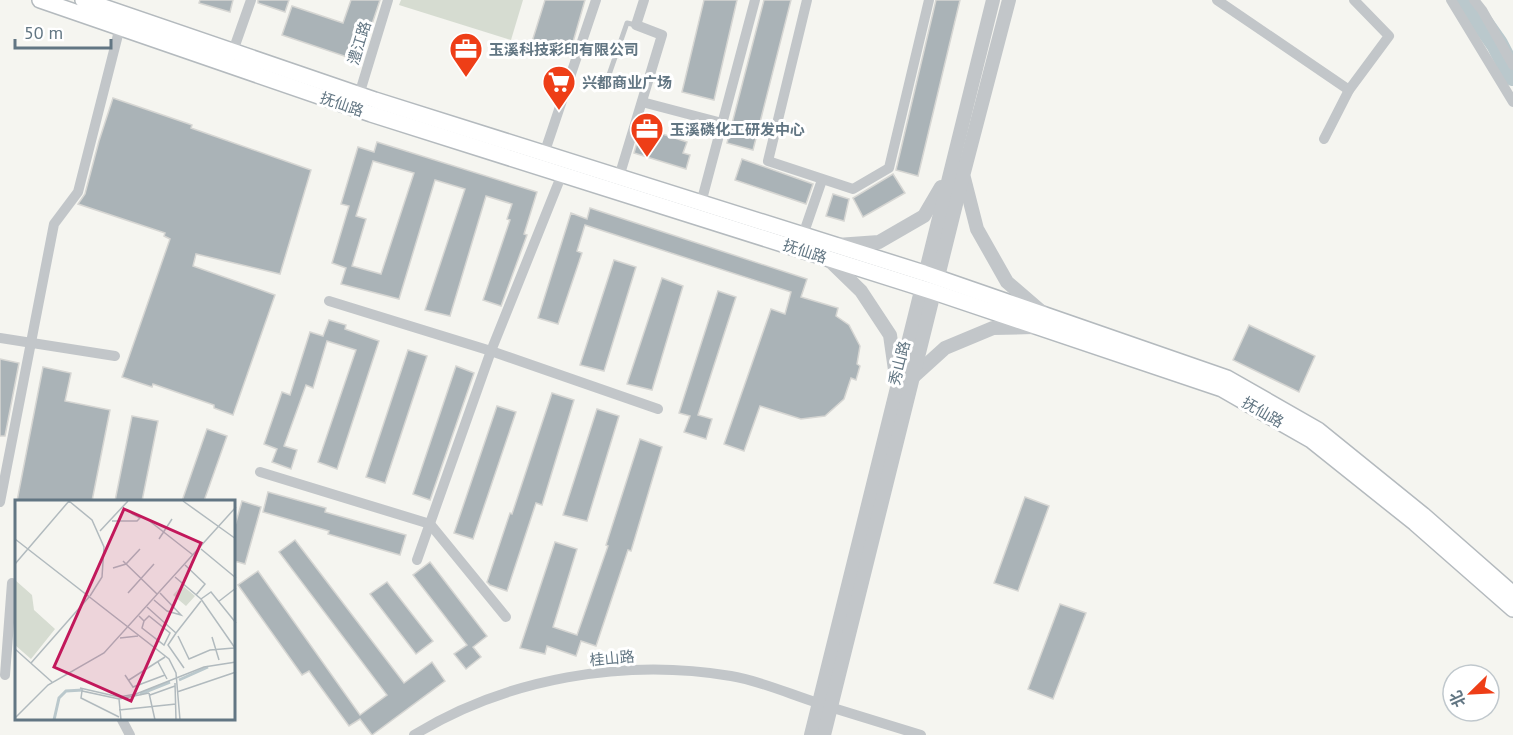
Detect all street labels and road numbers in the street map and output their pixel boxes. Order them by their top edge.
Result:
street label: 澧江路 [343,19,375,67]
street label: 抚仙路 [318,88,366,120]
street label: 抚仙路 [781,235,829,267]
street label: 秀山路 [884,339,914,387]
street label: 抚仙路 [1239,393,1287,431]
street label: 桂山路 [589,647,635,669]

